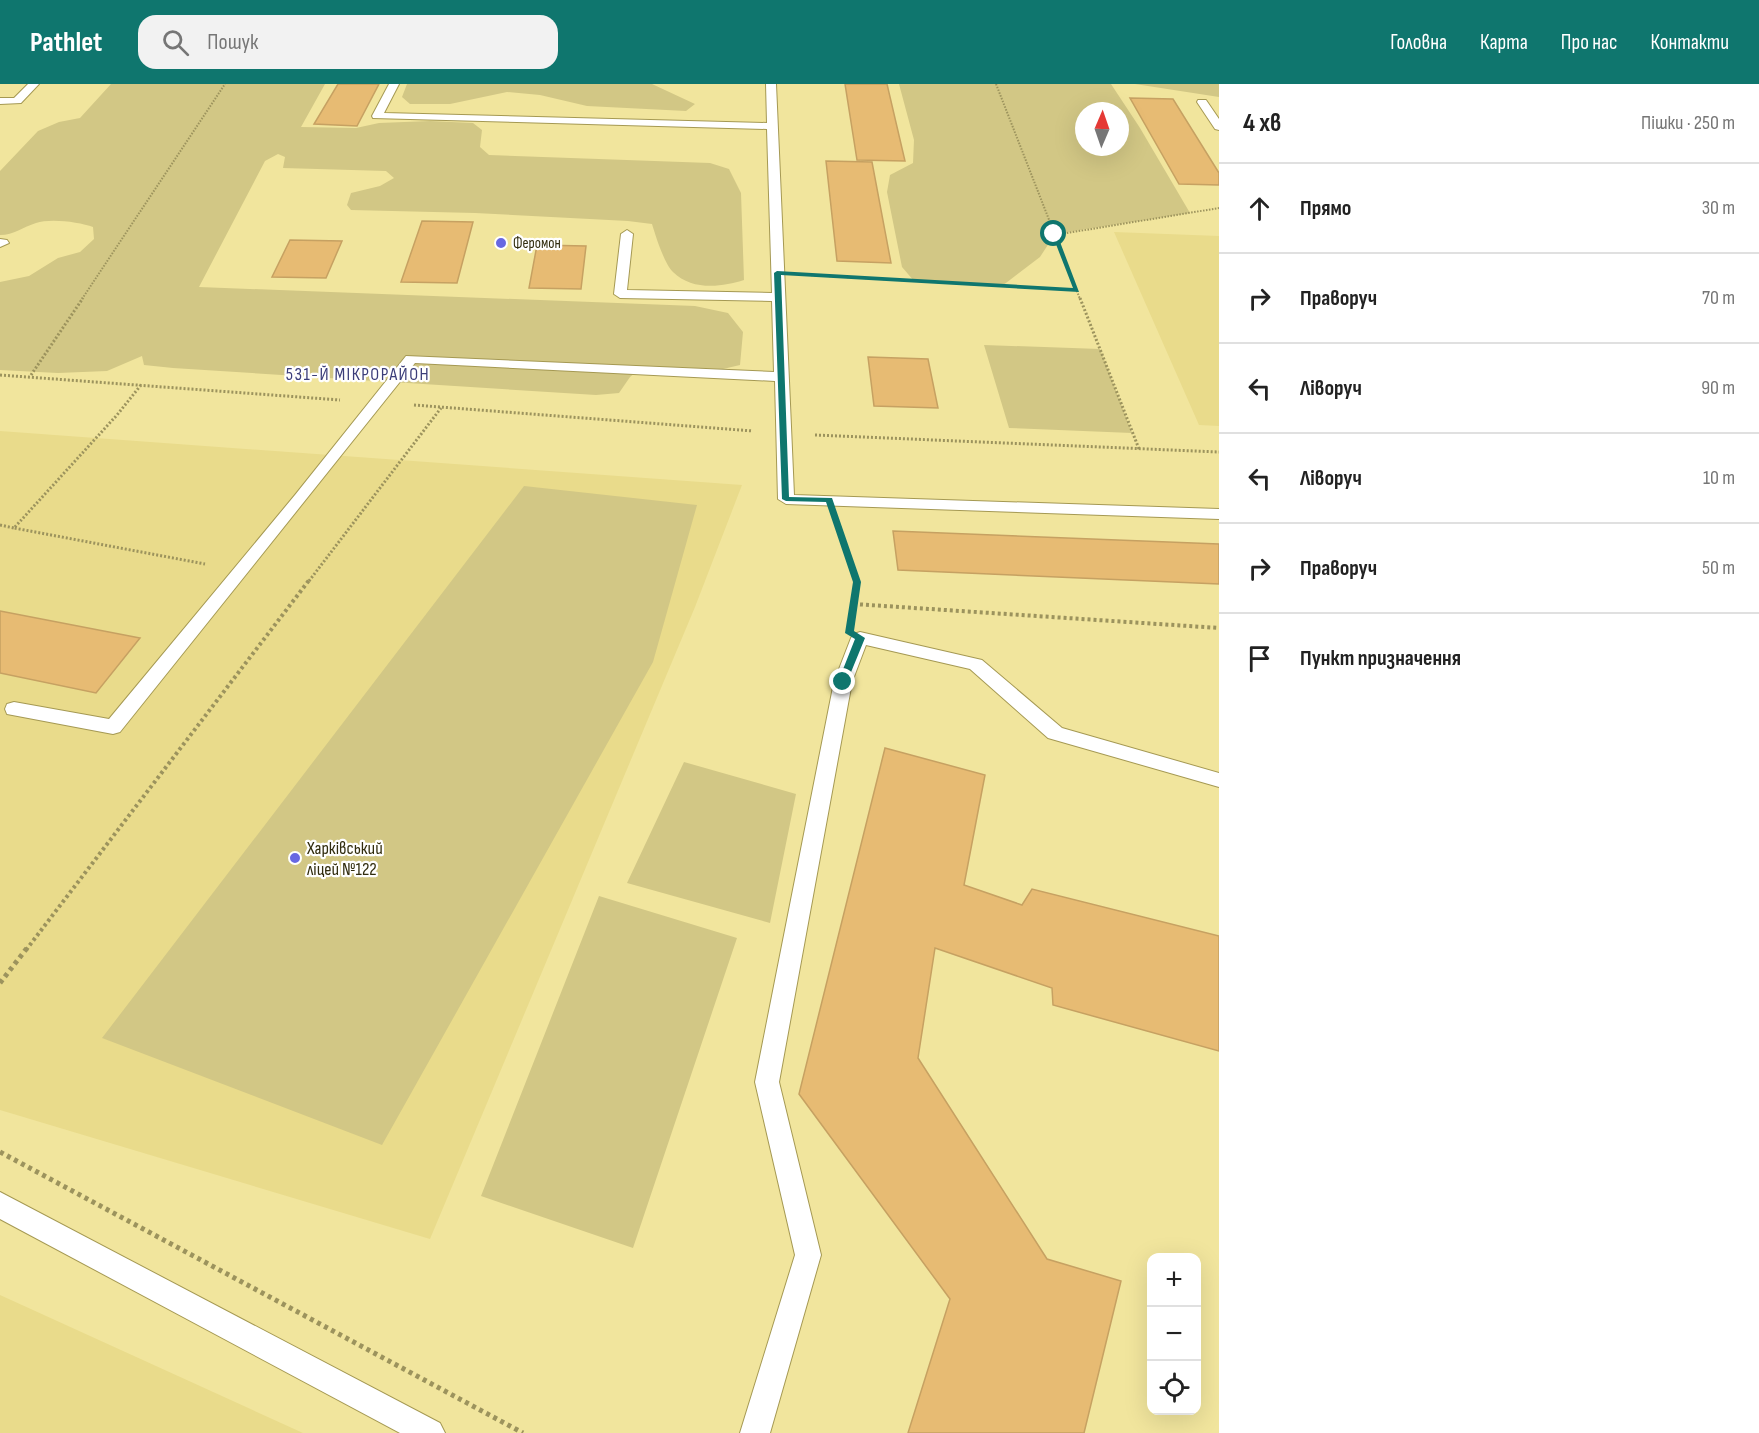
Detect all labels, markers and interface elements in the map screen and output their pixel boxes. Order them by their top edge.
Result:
search box [138,15,558,69]
text: Pathlet [30,26,102,59]
icon: search [159,26,192,59]
text: Пошук [207,29,258,56]
text: Головна [1390,30,1447,55]
text: Карта [1480,30,1528,55]
text: Про нас [1561,30,1617,55]
text: Контакти [1650,30,1729,55]
north arrow [1075,102,1129,156]
text: 4 хв [1243,108,1281,139]
text: Пішки · 250 m [1641,111,1735,135]
icon: ahead [1243,192,1276,225]
text: Прямо [1300,195,1351,222]
text: 30 m [1702,196,1735,220]
route start [1040,220,1066,246]
place label: Феромон [513,234,561,253]
marker: Феромон [494,236,508,250]
icon: right [1243,282,1276,315]
text: Праворуч [1300,285,1377,312]
text: 70 m [1702,286,1735,310]
district label: 531-Й МІКРОРАЙОН [286,364,430,385]
icon: left [1243,372,1276,405]
text: Ліворуч [1300,375,1362,402]
text: 90 m [1701,376,1735,400]
icon: left [1243,462,1276,495]
text: Ліворуч [1300,465,1362,492]
text: 10 m [1703,466,1735,490]
icon: right [1243,552,1276,585]
text: Праворуч [1300,555,1377,582]
text: 50 m [1702,556,1735,580]
icon: arrive [1243,642,1276,675]
text: Пункт призначення [1300,645,1461,672]
route end [829,668,855,694]
place label: Харківський ліцей №122 [306,838,383,880]
marker: Харківський ліцей №122 [288,851,302,865]
map controls [1147,1253,1201,1415]
button: + [1147,1253,1201,1307]
button: − [1147,1307,1201,1361]
button: locate [1147,1361,1201,1415]

